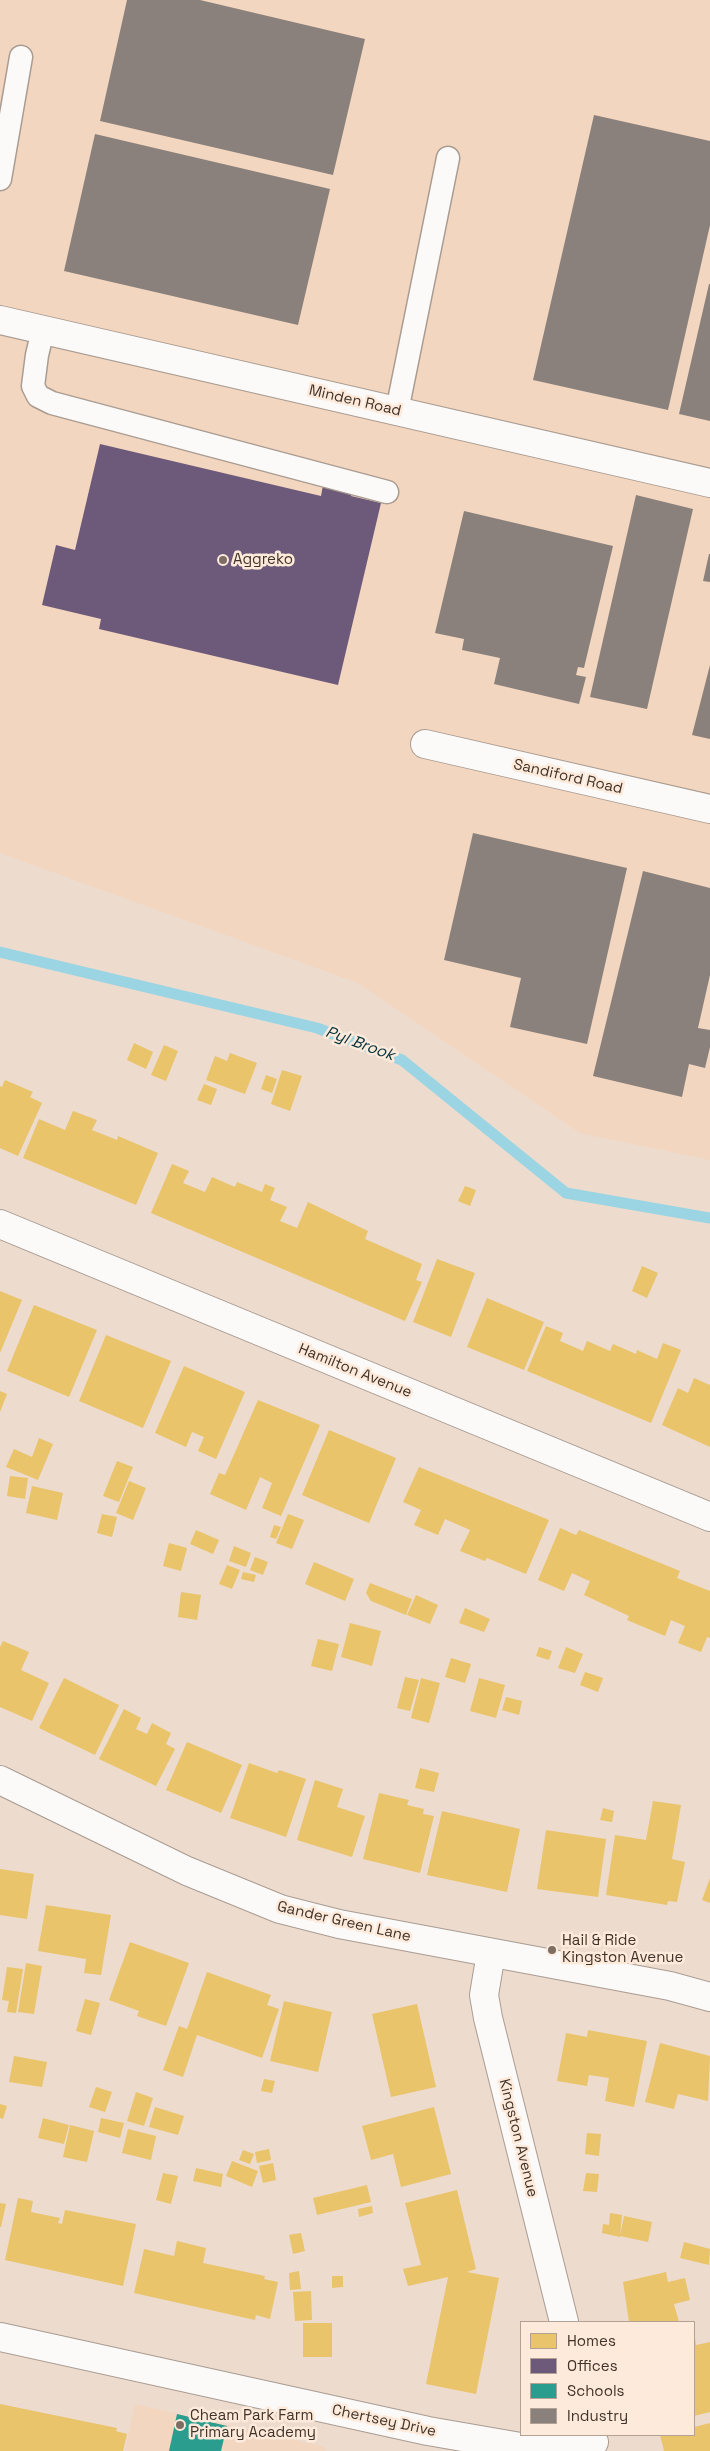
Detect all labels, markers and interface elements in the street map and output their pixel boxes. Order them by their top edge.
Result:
street label: Minden Road [307,382,403,420]
place label: Aggreko [233,551,293,569]
marker: Aggreko [217,554,229,566]
street label: Sandiford Road [512,756,624,798]
water label: Pyl Brook [323,1023,397,1065]
street label: Hamilton Avenue [296,1340,414,1402]
street label: Gander Green Lane [275,1898,413,1946]
place label: Hail & Ride Kingston Avenue [562,1932,683,1967]
marker: Hail & Ride Kingston Avenue [546,1944,558,1956]
street label: Kingston Avenue [495,2077,541,2199]
legend [520,2321,695,2436]
text: Homes [567,2331,616,2350]
text: Offices [567,2356,618,2375]
text: Schools [567,2381,624,2400]
street label: Chertsey Drive [330,2401,438,2441]
text: Industry [567,2406,628,2425]
place label: Cheam Park Farm Primary Academy [190,2407,316,2442]
marker: Cheam Park Farm Primary Academy [174,2419,186,2431]

